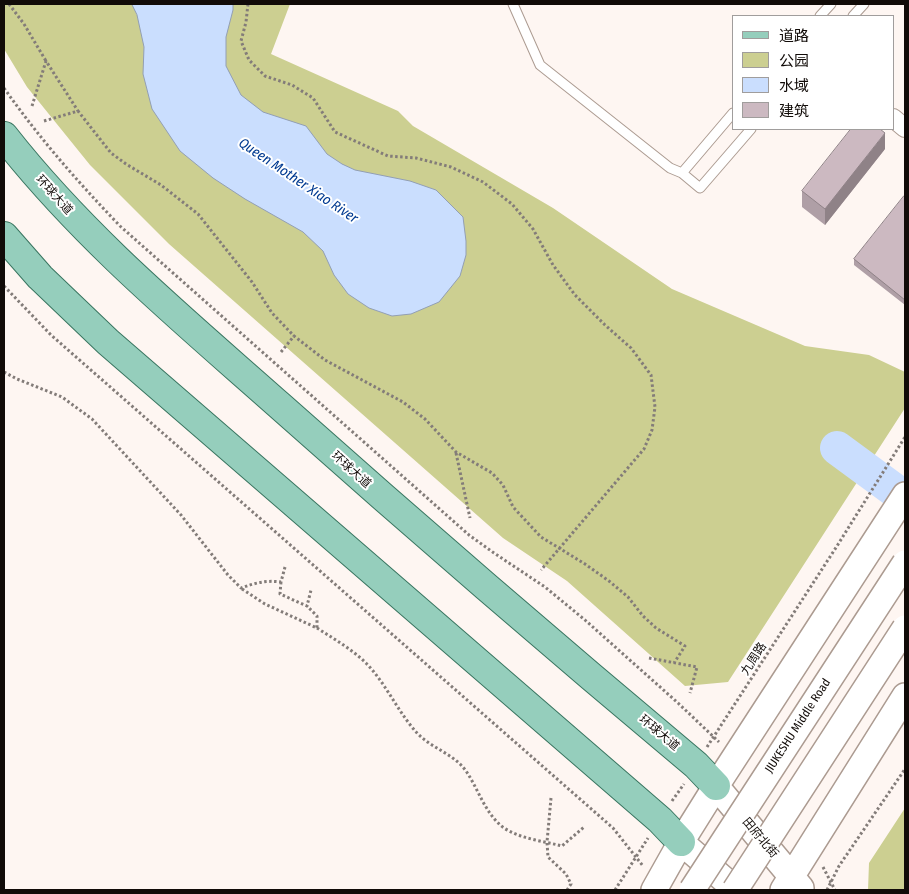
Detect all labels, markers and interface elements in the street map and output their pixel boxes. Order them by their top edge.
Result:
legend [732,15,894,130]
text: 道路 [779,27,809,45]
text: 公园 [779,52,809,70]
text: 水域 [779,77,809,95]
text: 建筑 [779,102,809,120]
water label: Queen Mother Xiao River [235,135,361,227]
street label: 环球大道 [33,172,75,218]
street label: 环球大道 [328,449,374,491]
street label: 九周路 [738,640,770,678]
street label: JIUKESHU Middle Road [762,676,834,776]
street label: 环球大道 [636,712,682,754]
street label: 田府北街 [739,815,781,861]

